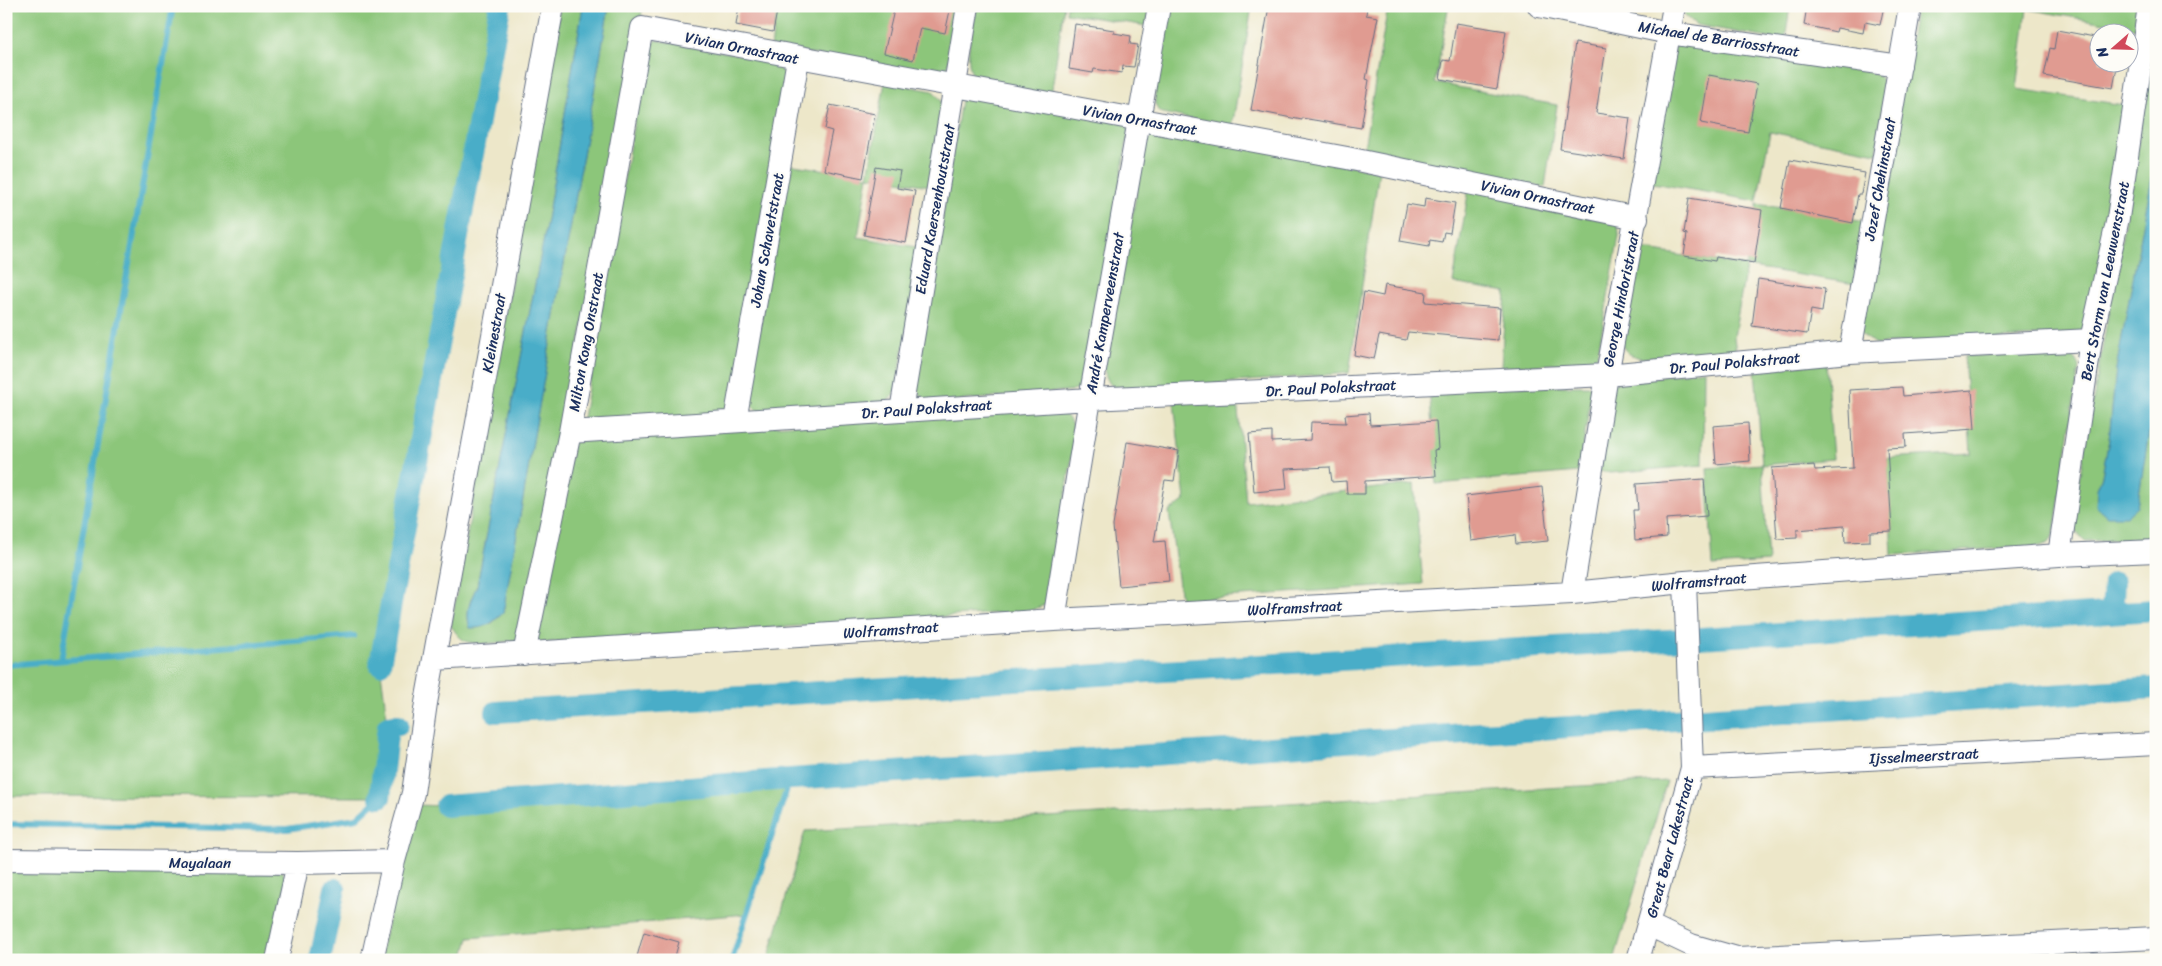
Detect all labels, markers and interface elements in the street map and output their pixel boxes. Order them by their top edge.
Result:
street label: Michael de Barriosstraat [1637,13,1802,65]
north arrow [2090,22,2140,72]
street label: Vivian Ornastraat [683,24,802,72]
text: N [2089,43,2116,62]
street label: Vivian Ornastraat [1081,97,1200,143]
street label: Jozef Chehinstraat [1856,115,1904,244]
street label: Eduard Kaersenhoutstraat [907,121,963,296]
street label: Johan Schavetstraat [742,170,792,310]
street label: Vivian Ornastraat [1479,172,1598,222]
street label: Bert Storm van Leeuwenstraat [2073,179,2137,383]
street label: George Hindoristraat [1595,228,1647,369]
street label: André Kamperveenstraat [1078,229,1132,397]
street label: Milton Kong Onstraat [561,270,611,414]
street label: Kleinestraat [474,290,514,375]
street label: Dr. Paul Polakstraat [1668,344,1802,382]
street label: Dr. Paul Polakstraat [1265,372,1398,404]
street label: Dr. Paul Polakstraat [861,391,994,427]
street label: Wolframstraat [1650,565,1748,599]
street label: Wolframstraat [1246,592,1344,623]
street label: Wolframstraat [842,614,940,646]
street label: Ijsselmeerstraat [1868,740,1980,772]
street label: Great Bear Lakestraat [1639,773,1702,921]
street label: Mayalaan [169,850,231,876]

